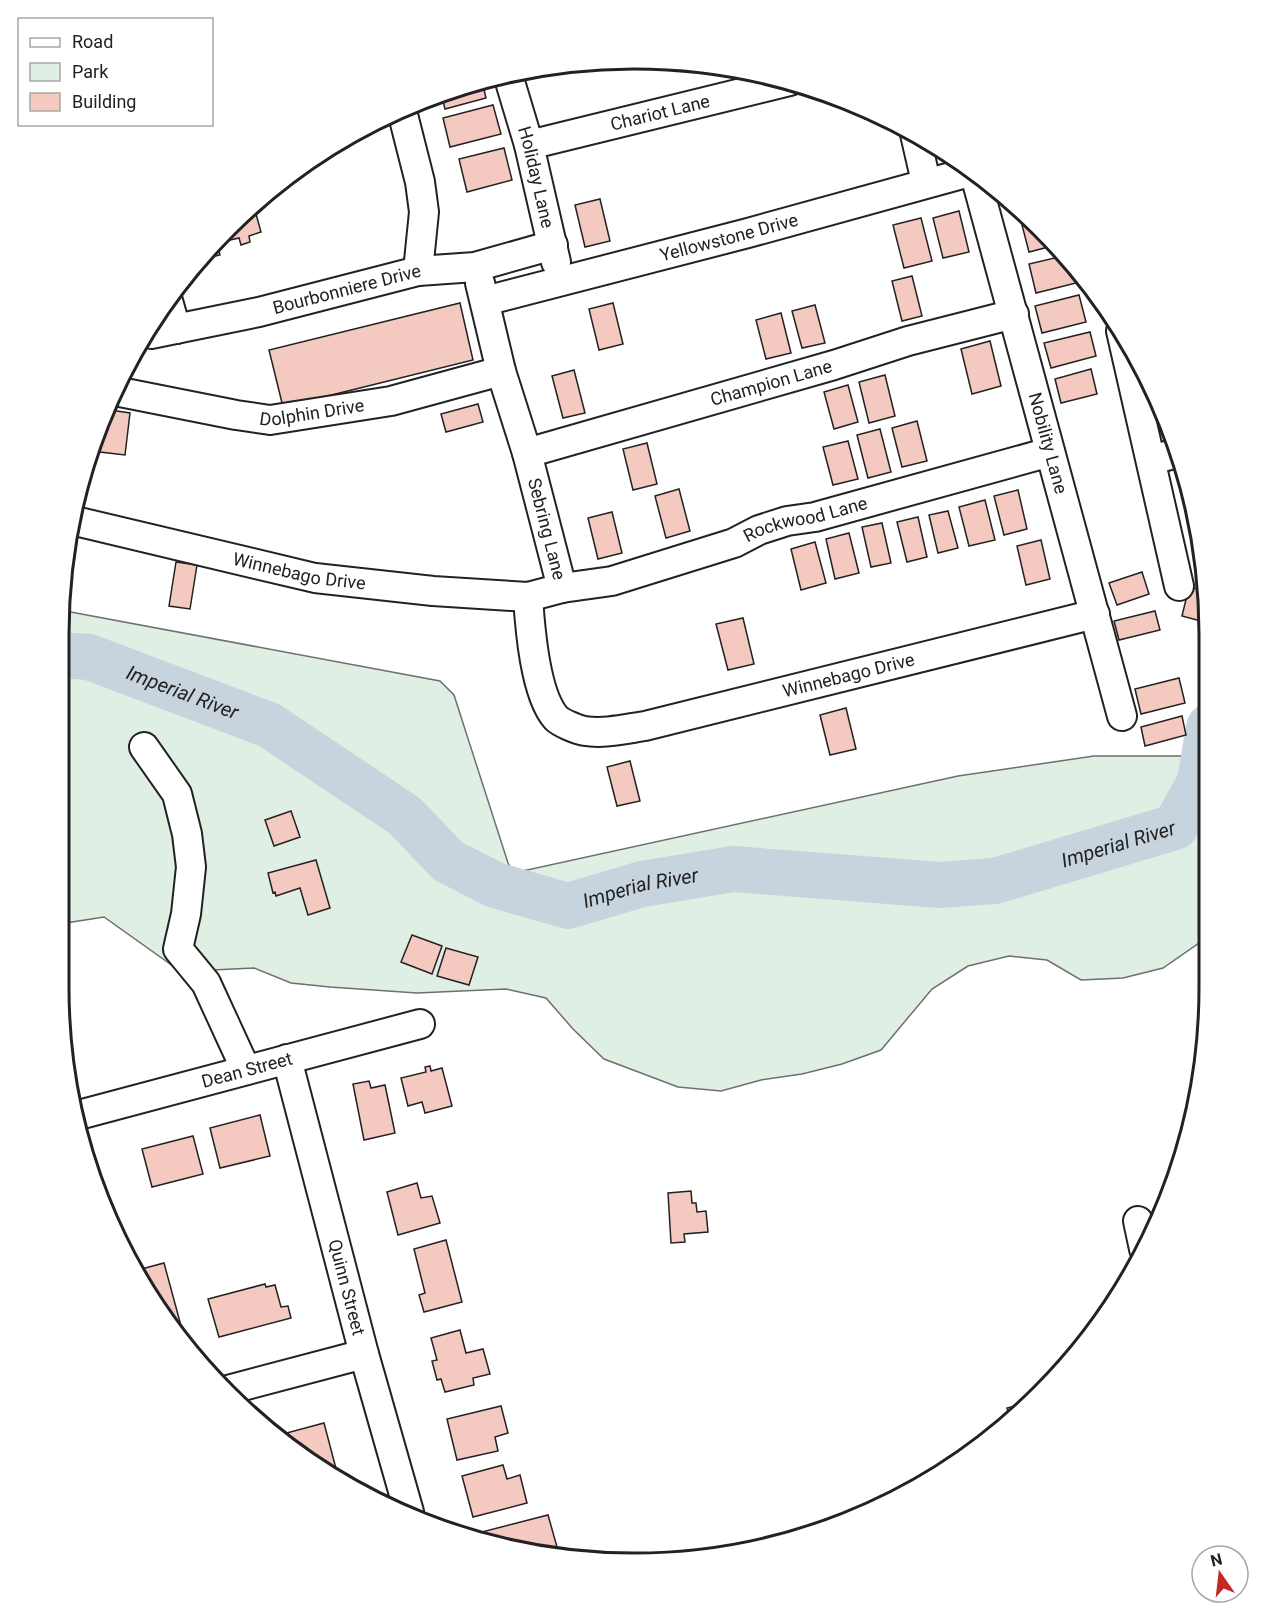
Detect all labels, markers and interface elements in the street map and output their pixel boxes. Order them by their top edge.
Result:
legend [18,18,213,126]
text: Road [72,31,113,52]
text: Park [72,61,109,82]
street label: Chariot Lane [608,90,712,135]
text: Building [72,91,136,112]
street label: Holiday Lane [514,124,559,230]
street label: Yellowstone Drive [657,209,800,265]
street label: Bourbonniere Drive [270,260,423,318]
street label: Champion Lane [708,355,834,410]
street label: Nobility Lane [1025,390,1072,496]
street label: Dolphin Drive [258,394,366,430]
street label: Sebring Lane [524,476,570,582]
street label: Rockwood Lane [740,492,870,546]
street label: Winnebago Drive [231,548,367,594]
street label: Winnebago Drive [780,648,916,701]
water label: Imperial River [123,660,243,725]
water label: Imperial River [1058,815,1180,872]
water label: Imperial River [580,863,701,913]
street label: Dean Street [199,1047,295,1092]
street label: Quinn Street [324,1237,370,1338]
north arrow [1190,1544,1250,1604]
text: N [1209,1549,1224,1571]

